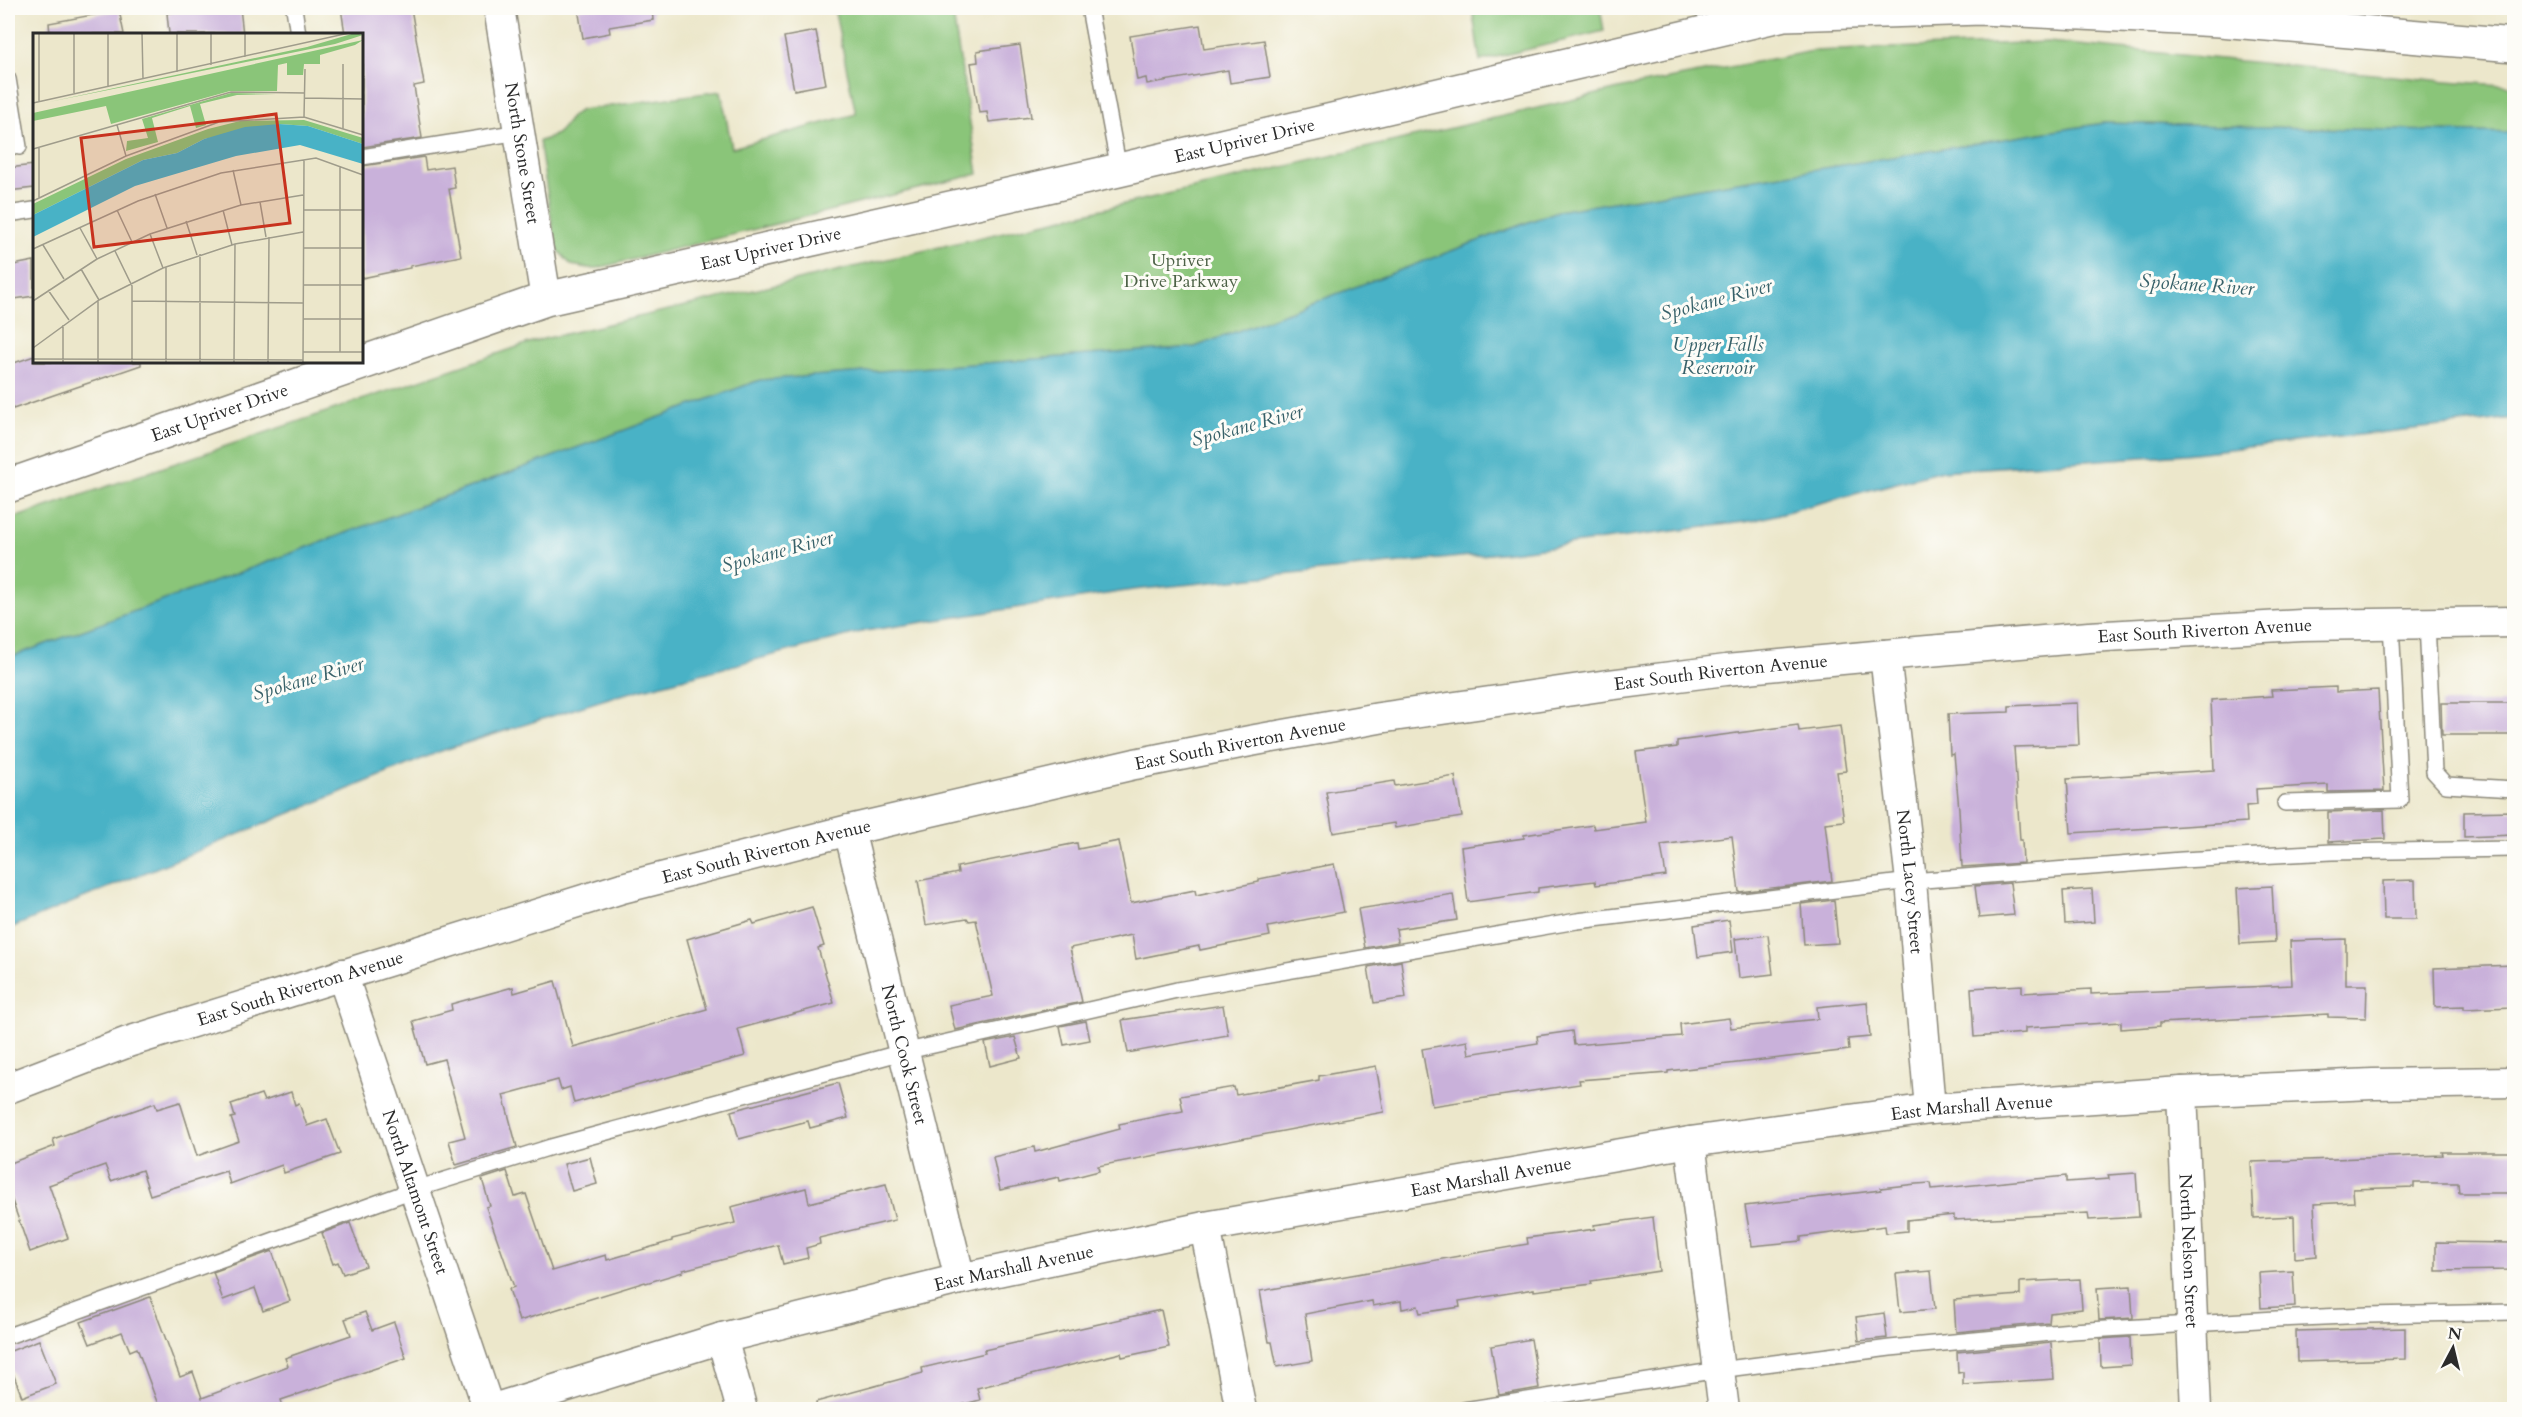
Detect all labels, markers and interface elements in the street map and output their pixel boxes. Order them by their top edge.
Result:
inset map [33,33,363,363]
street label: North Stone Street [498,81,546,226]
street label: East Upriver Drive [1172,112,1318,170]
street label: East Upriver Drive [698,221,844,277]
park label: Upriver Drive Parkway [1124,248,1239,294]
water label: Spokane River [2139,267,2257,302]
water label: Spokane River [1657,271,1776,327]
water label: Upper Falls Reservoir [1672,331,1764,381]
street label: East Upriver Drive [148,378,292,448]
water label: Spokane River [1188,397,1307,453]
water label: Spokane River [718,523,837,579]
street label: East South Riverton Avenue [2097,613,2312,649]
street label: East South Riverton Avenue [1613,648,1829,697]
water label: Spokane River [249,649,368,707]
street label: East South Riverton Avenue [1132,712,1348,777]
street label: North Lacey Street [1890,808,1929,955]
street label: East South Riverton Avenue [659,813,874,890]
street label: East South Riverton Avenue [194,945,407,1033]
street label: North Cook Street [875,982,933,1127]
street label: East Marshall Avenue [1889,1089,2054,1127]
street label: North Altamont Street [376,1107,454,1278]
street label: East Marshall Avenue [1409,1151,1574,1204]
street label: North Nelson Street [2173,1173,2204,1329]
street label: East Marshall Avenue [931,1239,1096,1298]
north arrow [2423,1318,2483,1378]
text: N [2446,1322,2463,1346]

